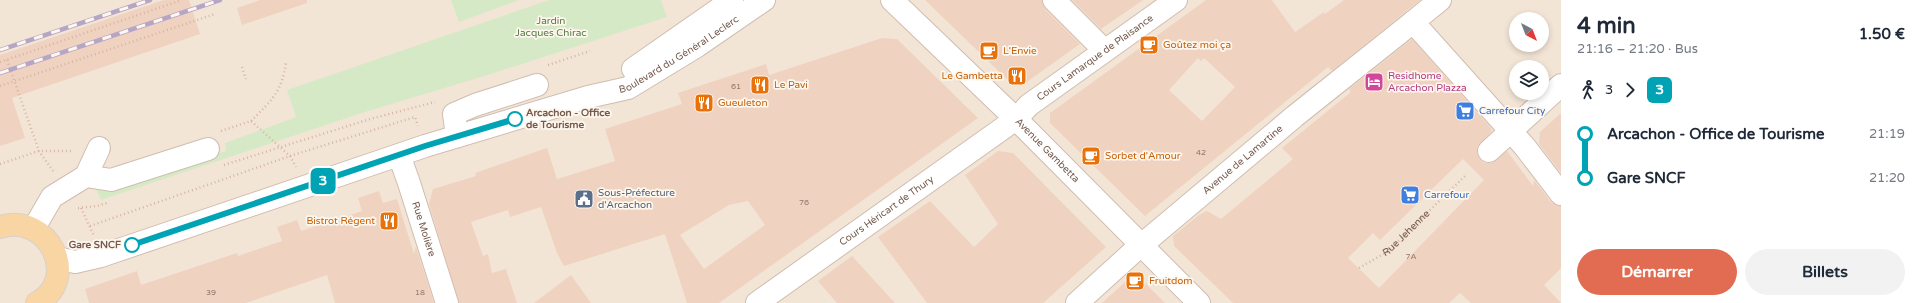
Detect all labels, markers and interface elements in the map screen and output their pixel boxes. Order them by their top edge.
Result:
street label: Cours Lamarque de Plaisance [1035,12,1156,103]
north arrow [1509,12,1549,52]
map controls [1509,12,1549,100]
street label: Boulevard du Général Leclerc [618,13,741,96]
text: 4 min [1577,13,1636,39]
park label: Jardin Jacques Chirac [515,15,587,39]
text: 1.50 € [1859,25,1905,43]
cafe icon: Goûtez moi ça [1138,34,1160,56]
place label: Goûtez moi ça [1163,39,1231,51]
cafe icon: L'Envie [978,40,1000,62]
text: 21:16 – 21:20 · Bus [1577,41,1698,57]
place label: L'Envie [1003,45,1037,57]
button: layers [1509,60,1549,100]
restaurant icon: Le Gambetta [1006,65,1028,87]
place label: Le Gambetta [941,70,1003,82]
place label: Residhome Arcachon Plazza [1388,70,1467,94]
hotel icon: Residhome Arcachon Plazza [1363,71,1385,93]
restaurant icon: Le Pavi [749,74,771,96]
place label: Le Pavi [774,79,808,91]
icon: walk [1577,79,1599,101]
icon: forward [1619,79,1641,101]
text: 3 [1655,81,1664,98]
house number: 61 [731,82,741,91]
text: 3 [1605,82,1613,98]
restaurant icon: Gueuleton [693,92,715,114]
place label: Gueuleton [718,97,767,109]
supermarket icon: Carrefour City [1454,100,1476,122]
place label: Carrefour City [1479,105,1546,117]
place label: Arcachon - Office de Tourisme [526,107,611,131]
marker: Arcachon - Office de Tourisme [507,111,523,127]
street label: Avenue Gambetta [1013,116,1082,185]
street label: Avenue de Lamartine [1200,123,1286,197]
text: Arcachon - Office de Tourisme [1607,125,1825,143]
text: 21:19 [1869,126,1905,142]
cafe icon: Sorbet d'Amour [1080,145,1102,167]
house number: 42 [1196,148,1206,157]
place label: Sorbet d'Amour [1105,150,1181,162]
line badge: 3 [310,168,336,194]
text: Gare SNCF [1607,169,1686,187]
text: 21:20 [1869,170,1905,186]
text: 3 [319,172,327,189]
street label: Cours Héricart de Thury [837,173,937,249]
supermarket icon: Carrefour [1399,184,1421,206]
place label: Sous-Préfecture d'Arcachon [598,187,675,211]
public building icon: Sous-Préfecture d'Arcachon [573,188,595,210]
place label: Carrefour [1424,189,1469,201]
house number: 76 [799,198,809,207]
street label: Rue Molière [409,200,438,258]
street label: Rue Jehenne [1381,207,1433,259]
restaurant icon: Bistrot Régent [378,210,400,232]
place label: Bistrot Régent [306,215,375,227]
marker: Gare SNCF [124,237,140,253]
place label: Gare SNCF [69,239,121,251]
button: Démarrer [1577,249,1737,295]
button: Billets [1745,249,1905,295]
house number: 7A [1406,252,1417,261]
cafe icon: Fruitdom [1124,270,1146,292]
place label: Fruitdom [1149,275,1193,287]
house number: 39 [206,288,216,297]
house number: 18 [415,288,425,297]

